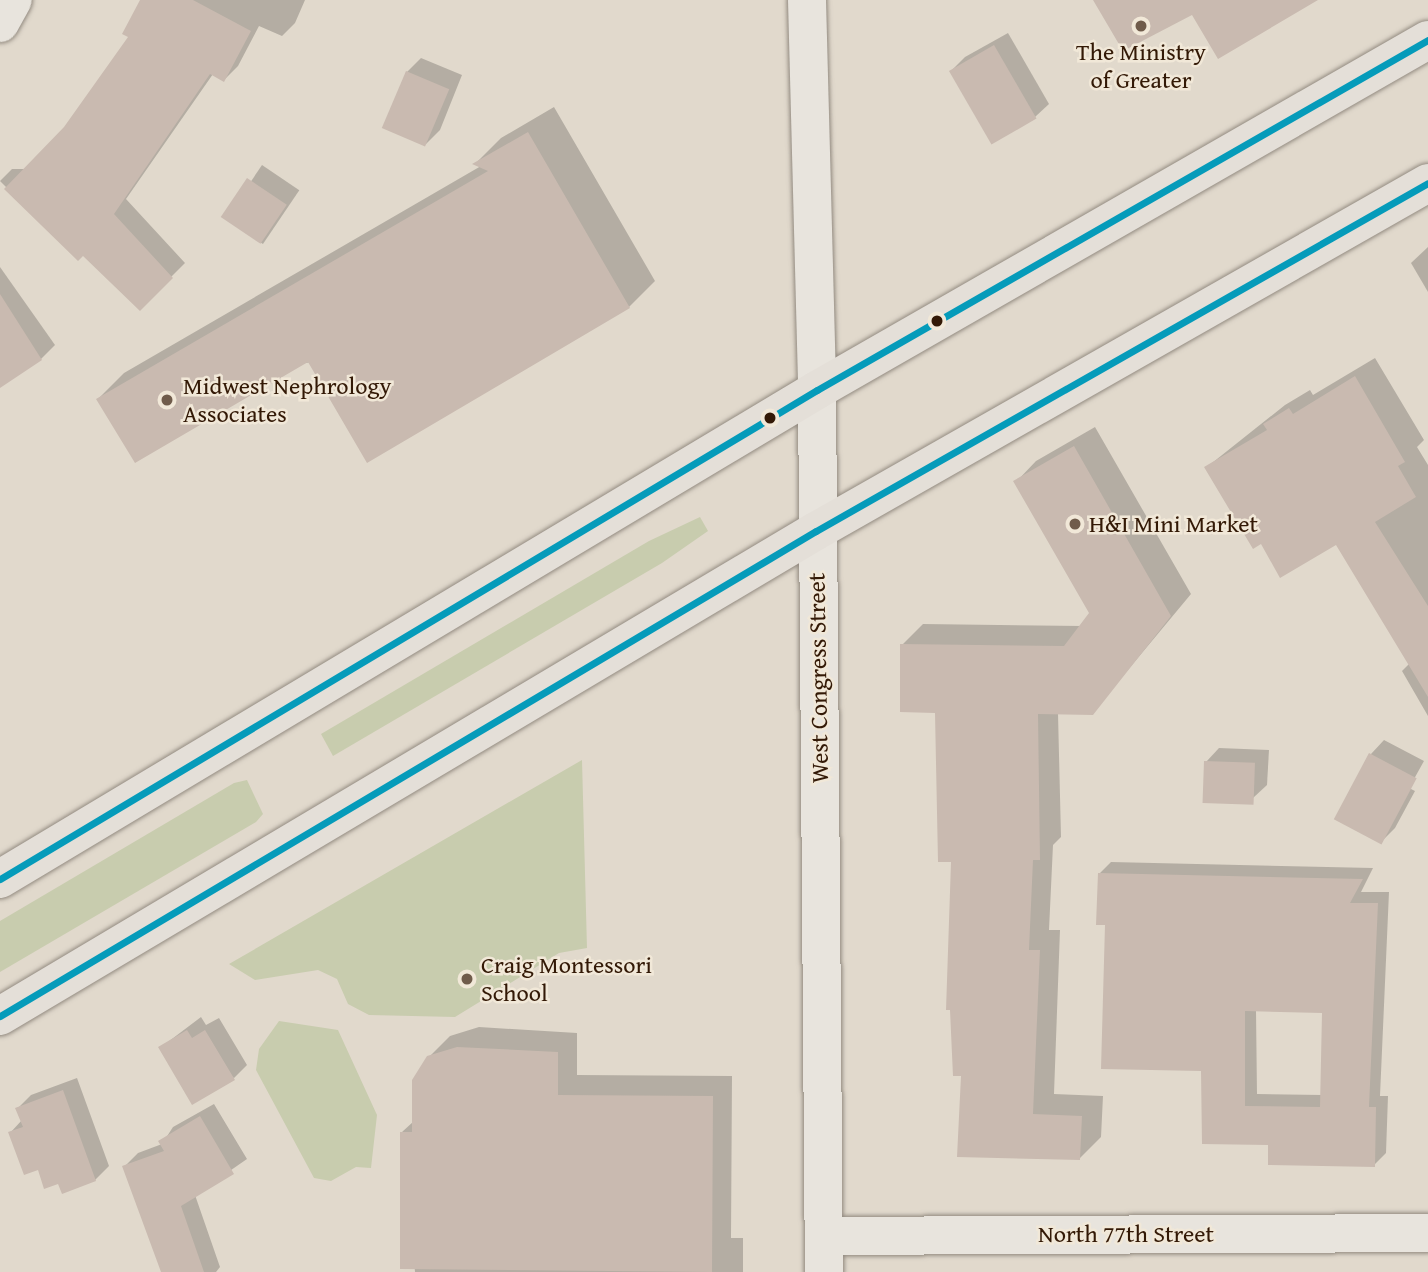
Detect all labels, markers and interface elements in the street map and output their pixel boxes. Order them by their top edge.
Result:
marker: The Ministry of Greater [1133,18,1149,34]
place label: The Ministry of Greater [1076,38,1206,94]
unlabelled marker [930,314,944,328]
place label: Midwest Nephrology Associates [183,372,391,428]
marker: Midwest Nephrology Associates [157,390,177,410]
unlabelled marker [763,411,777,425]
place label: H&I Mini Market [1089,510,1258,538]
marker: H&I Mini Market [1067,516,1083,532]
street label: West Congress Street [802,572,834,784]
place label: Craig Montessori School [481,951,652,1007]
marker: Craig Montessori School [459,971,475,987]
street label: North 77th Street [1038,1220,1214,1248]

